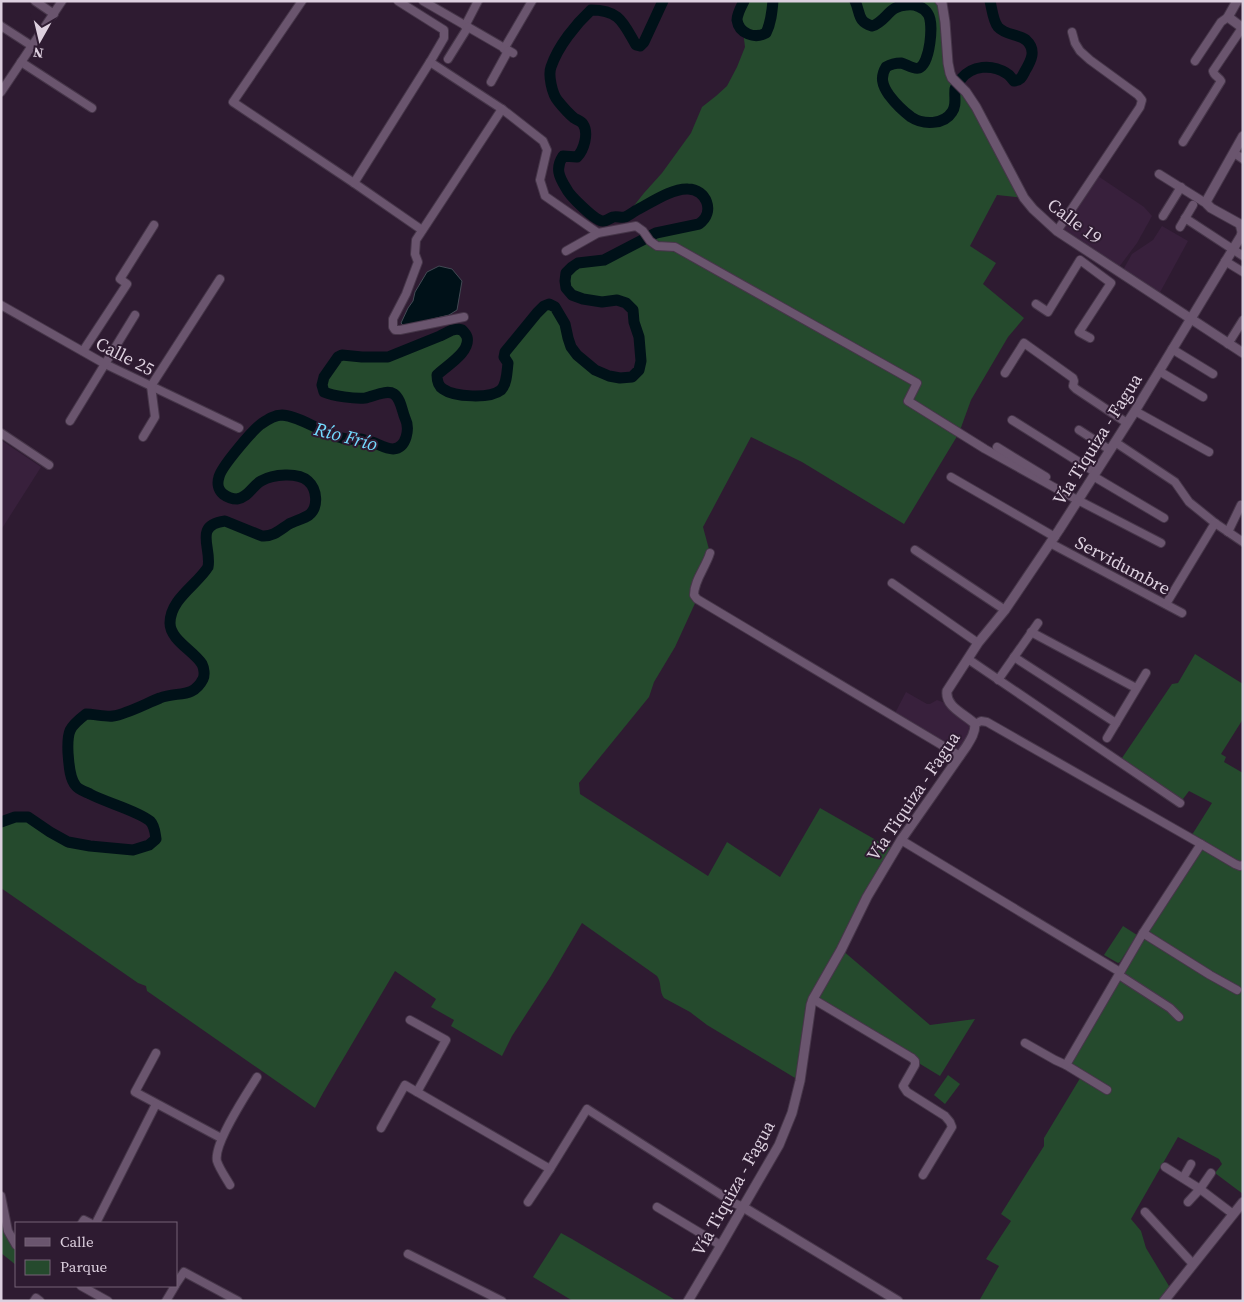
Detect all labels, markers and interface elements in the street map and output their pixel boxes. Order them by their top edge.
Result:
north arrow [15,15,65,65]
text: N [32,42,45,63]
street label: Calle 19 [1042,192,1108,250]
street label: Calle 25 [91,331,159,381]
street label: Vía Tiquiza - Fagua [1046,368,1148,510]
water label: Río Frío [311,415,380,457]
street label: Servidumbre [1071,529,1175,601]
street label: Vía Tiquiza - Fagua [860,726,966,866]
street label: Vía Tiquiza - Fagua [685,1115,781,1260]
legend [15,1222,178,1287]
text: Calle [60,1231,94,1252]
text: Parque [60,1256,108,1277]

